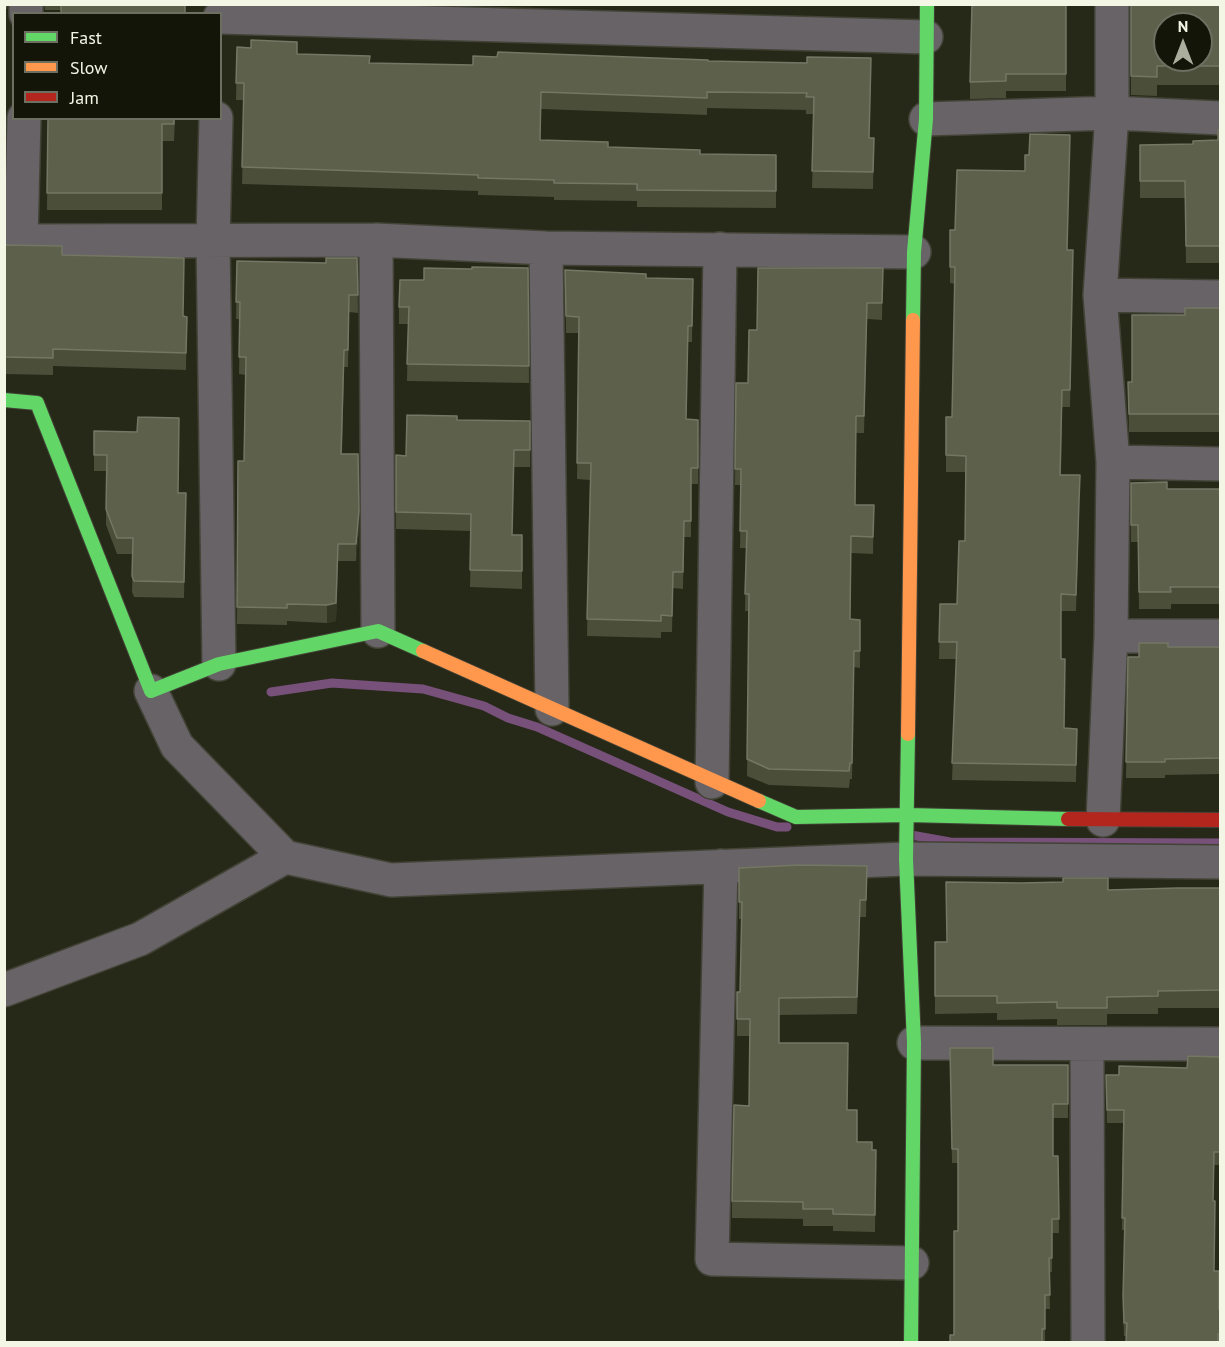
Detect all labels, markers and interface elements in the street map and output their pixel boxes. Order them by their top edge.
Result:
legend [12,12,222,120]
north arrow [1153,12,1213,72]
text: N [1178,16,1188,36]
text: Fast [70,26,102,49]
text: Slow [70,56,108,79]
text: Jam [70,86,99,109]

